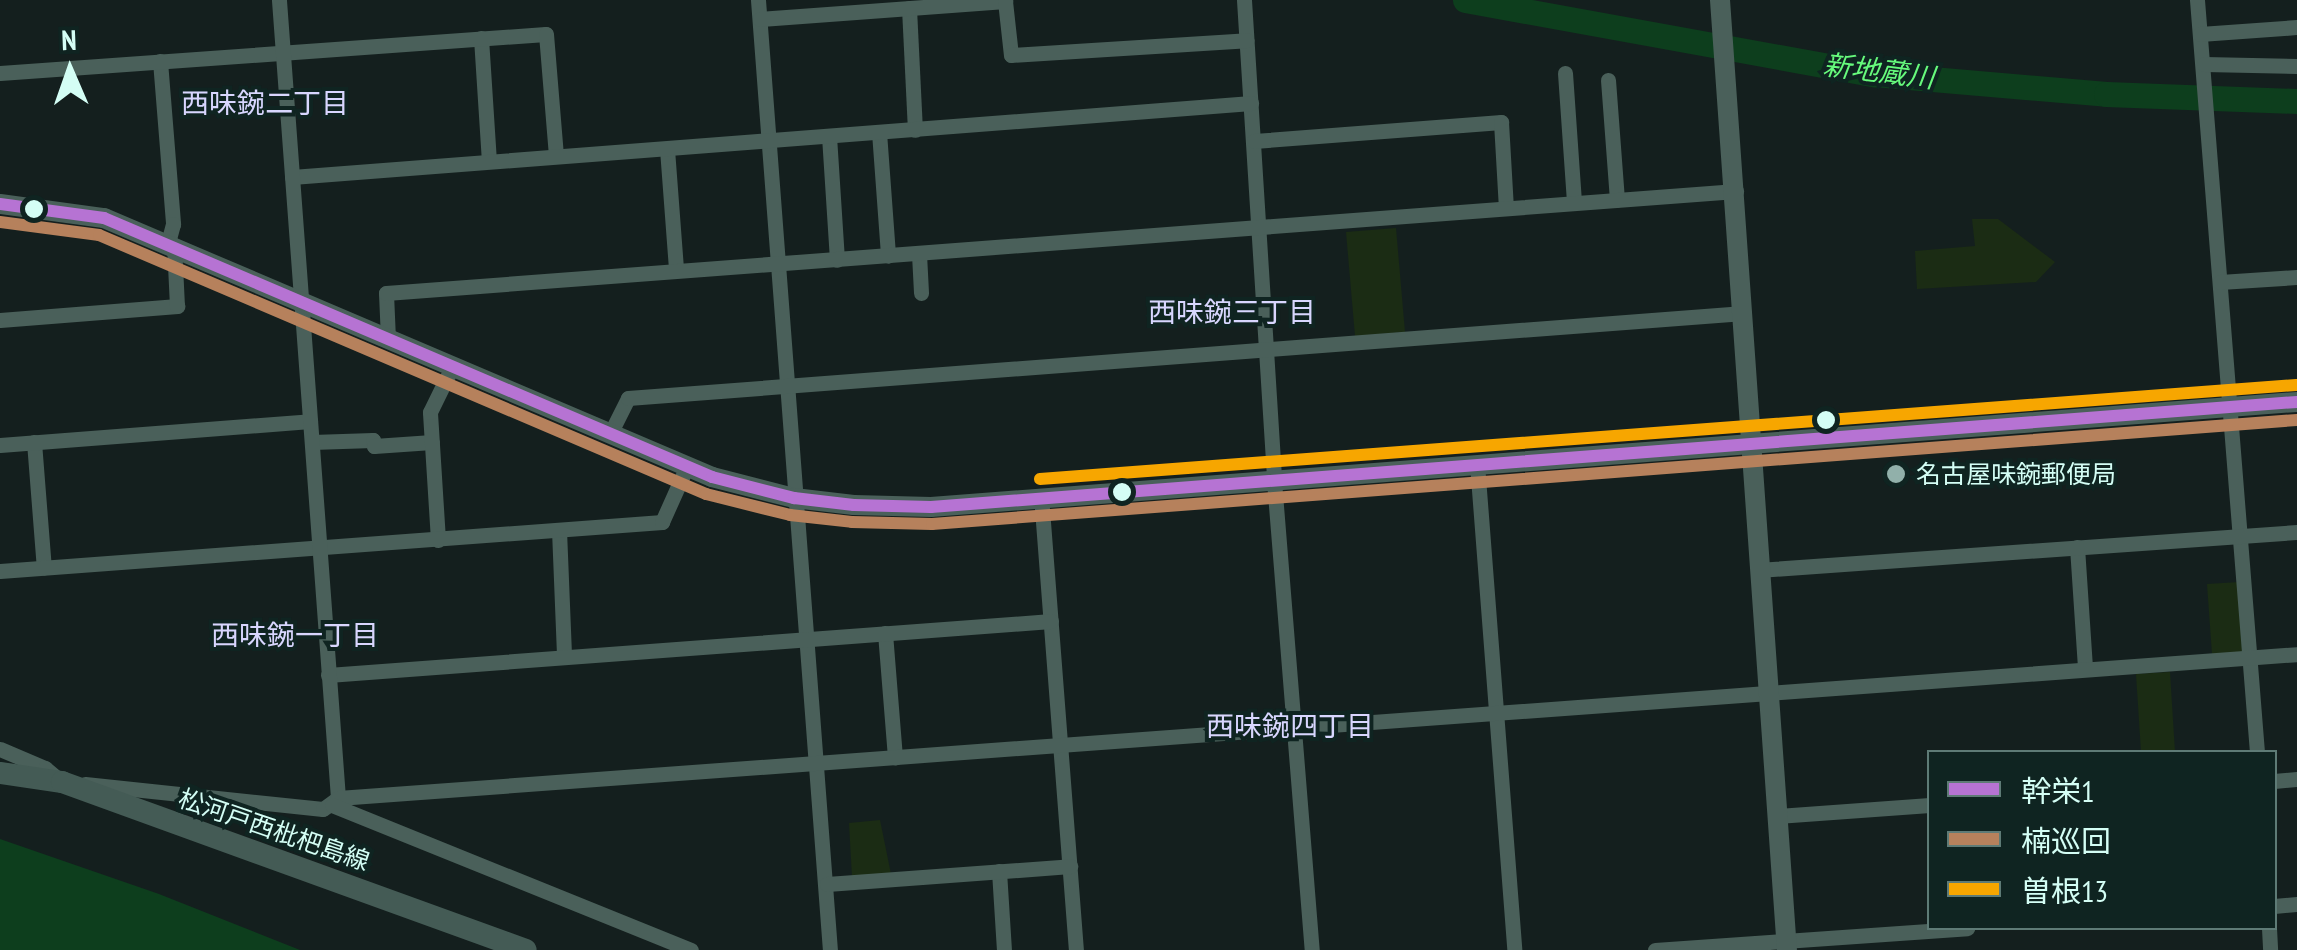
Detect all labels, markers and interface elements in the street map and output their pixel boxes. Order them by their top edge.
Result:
north arrow [20,20,120,120]
text: N [61,21,77,58]
water label: 新地蔵川 [1821,48,1937,94]
district label: 西味鋺二丁目 [181,86,349,120]
unlabelled marker [24,199,44,219]
district label: 西味鋺三丁目 [1148,295,1316,329]
unlabelled marker [1816,410,1836,430]
place label: 名古屋味鋺郵便局 [1916,459,2116,489]
marker: 名古屋味鋺郵便局 [1885,463,1907,485]
unlabelled marker [1112,482,1132,502]
district label: 西味鋺一丁目 [211,618,379,652]
district label: 西味鋺四丁目 [1206,709,1374,743]
legend [1927,750,2277,930]
text: 幹栄1 [2021,771,2095,810]
street label: 松河戸西枇杷島線 [175,783,373,877]
text: 楠巡回 [2021,821,2111,860]
text: 曽根13 [2021,871,2108,910]

